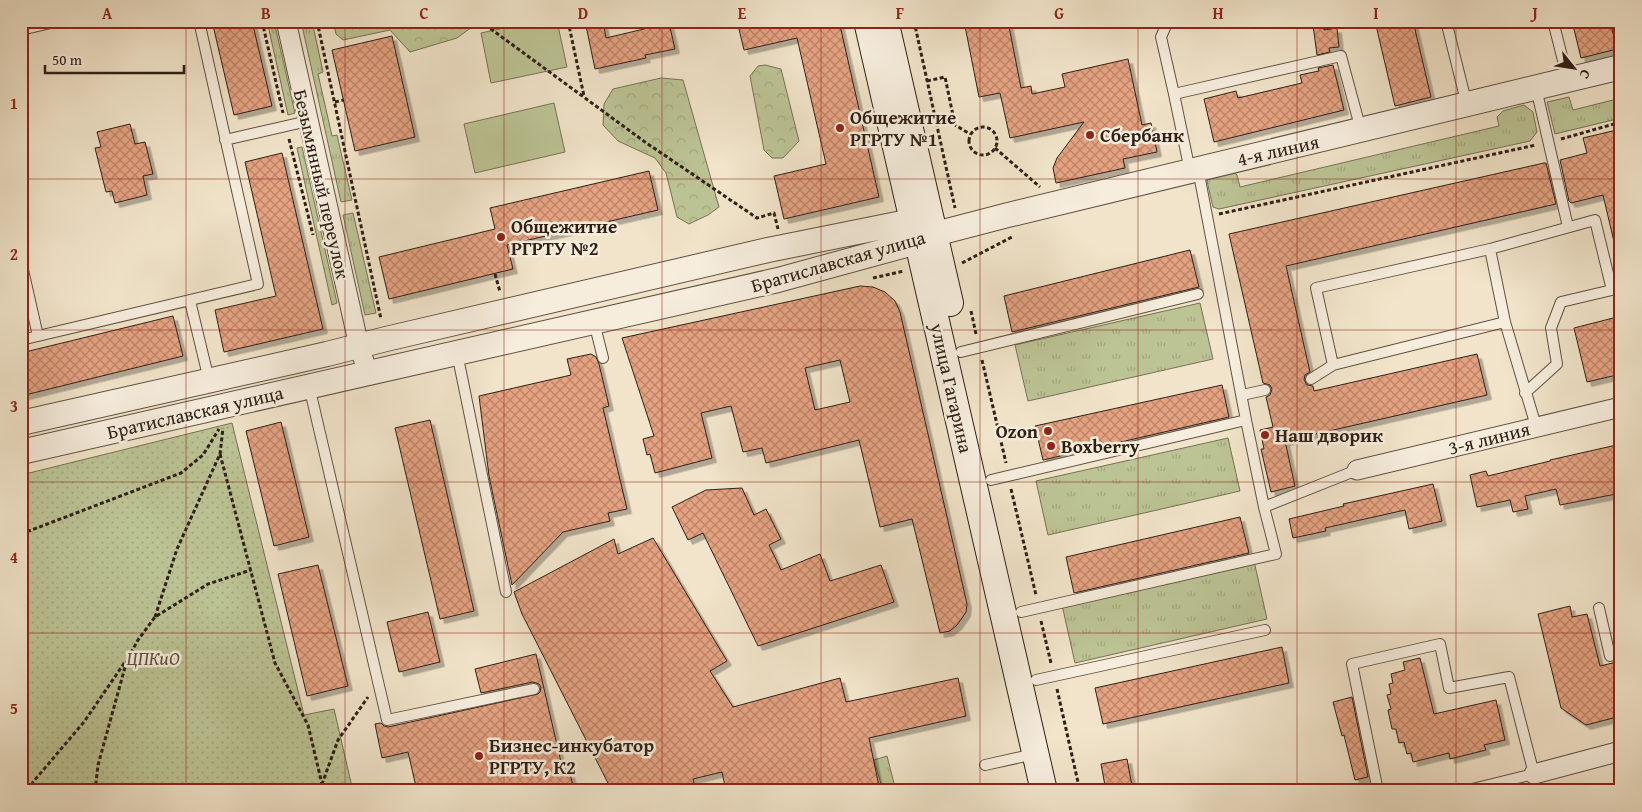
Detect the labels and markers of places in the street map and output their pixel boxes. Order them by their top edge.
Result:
place label: Общежитие РГРТУ №1 [850,103,956,153]
place label: Сбербанк [1100,121,1184,149]
marker: Общежитие РГРТУ №1 [834,122,846,134]
marker: Сбербанк [1084,129,1096,141]
place label: Общежитие РГРТУ №2 [511,212,617,262]
marker: Общежитие РГРТУ №2 [495,231,507,243]
place label: Ozon [996,417,1039,445]
place label: Наш дворик [1275,421,1383,449]
marker: Ozon [1042,425,1054,437]
marker: Наш дворик [1259,429,1271,441]
place label: Boxberry [1061,432,1140,460]
marker: Boxberry [1045,440,1057,452]
place label: Бизнес-инкубатор РГРТУ, К2 [489,731,654,781]
marker: Бизнес-инкубатор РГРТУ, К2 [473,750,485,762]

